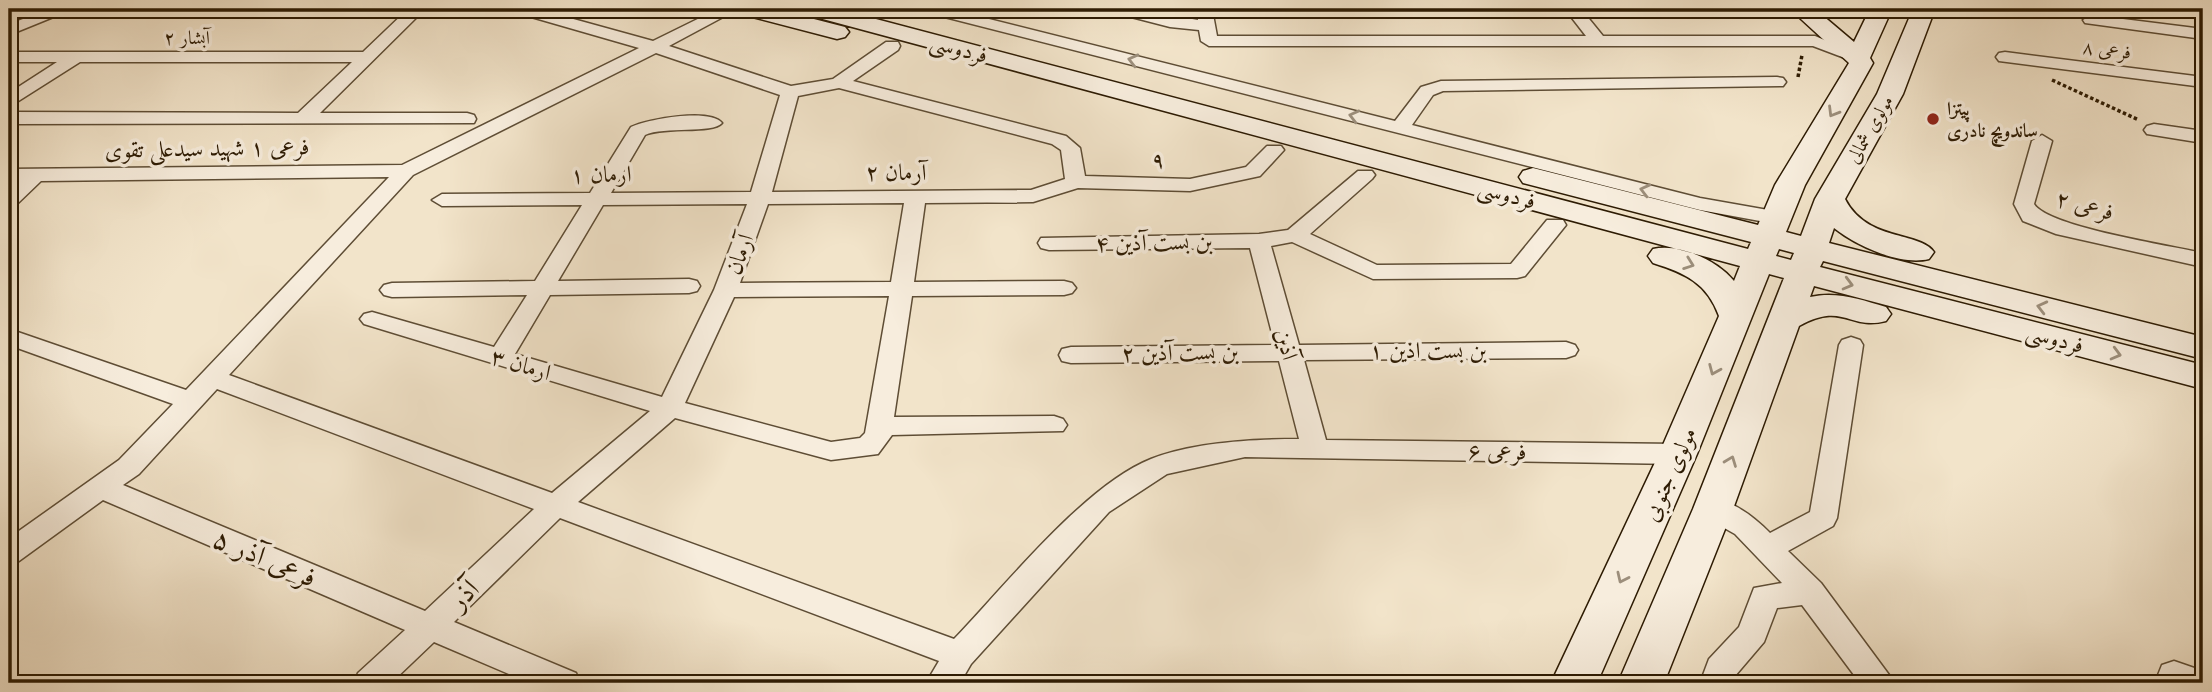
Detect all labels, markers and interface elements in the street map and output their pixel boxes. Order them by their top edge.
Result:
street label: آبشار ۲ [164,26,212,49]
street label: فردوسی [926,27,991,72]
street label: فرعی ۸ [2081,35,2133,65]
one-way arrow [1127,54,1139,68]
street label: مولوی شمالی [1841,91,1899,168]
place label: پیتزا ساندویچ نادری [1947,97,2038,147]
one-way arrow [1829,105,1842,118]
one-way arrow [1348,110,1360,124]
marker: پیتزا ساندویچ نادری [1925,111,1941,127]
street label: فرعی ۱ شهید سیدعلی تقوی [104,132,310,168]
street label: ۹ [1151,145,1165,173]
street label: آرمان ۲ [865,158,930,186]
street label: ارمان ۱ [570,159,632,189]
street label: فردوسی [1474,173,1539,218]
one-way arrow [1639,184,1651,198]
street label: فرعی ۲ [2053,184,2117,227]
street label: آرمان [719,227,760,278]
street label: بن بست آذین ۴ [1095,227,1213,257]
one-way arrow [1682,256,1695,270]
one-way arrow [1842,276,1854,290]
one-way arrow [2036,301,2048,315]
street label: فردوسی [2022,317,2087,362]
street label: آذین [1269,325,1305,366]
street label: بن بست اذین ۱ [1369,336,1487,364]
street label: بن بست آذین ۲ [1121,337,1239,367]
street label: ارمان ۳ [488,342,554,386]
one-way arrow [2110,346,2122,360]
one-way arrow [1708,363,1722,376]
street label: مولوی جنوبی [1636,423,1704,526]
street label: فرعی ۶ [1467,436,1527,467]
one-way arrow [1722,456,1736,468]
street label: فرعی آذر ۵ [208,520,322,595]
street label: آذر [438,569,488,619]
one-way arrow [1616,571,1630,583]

